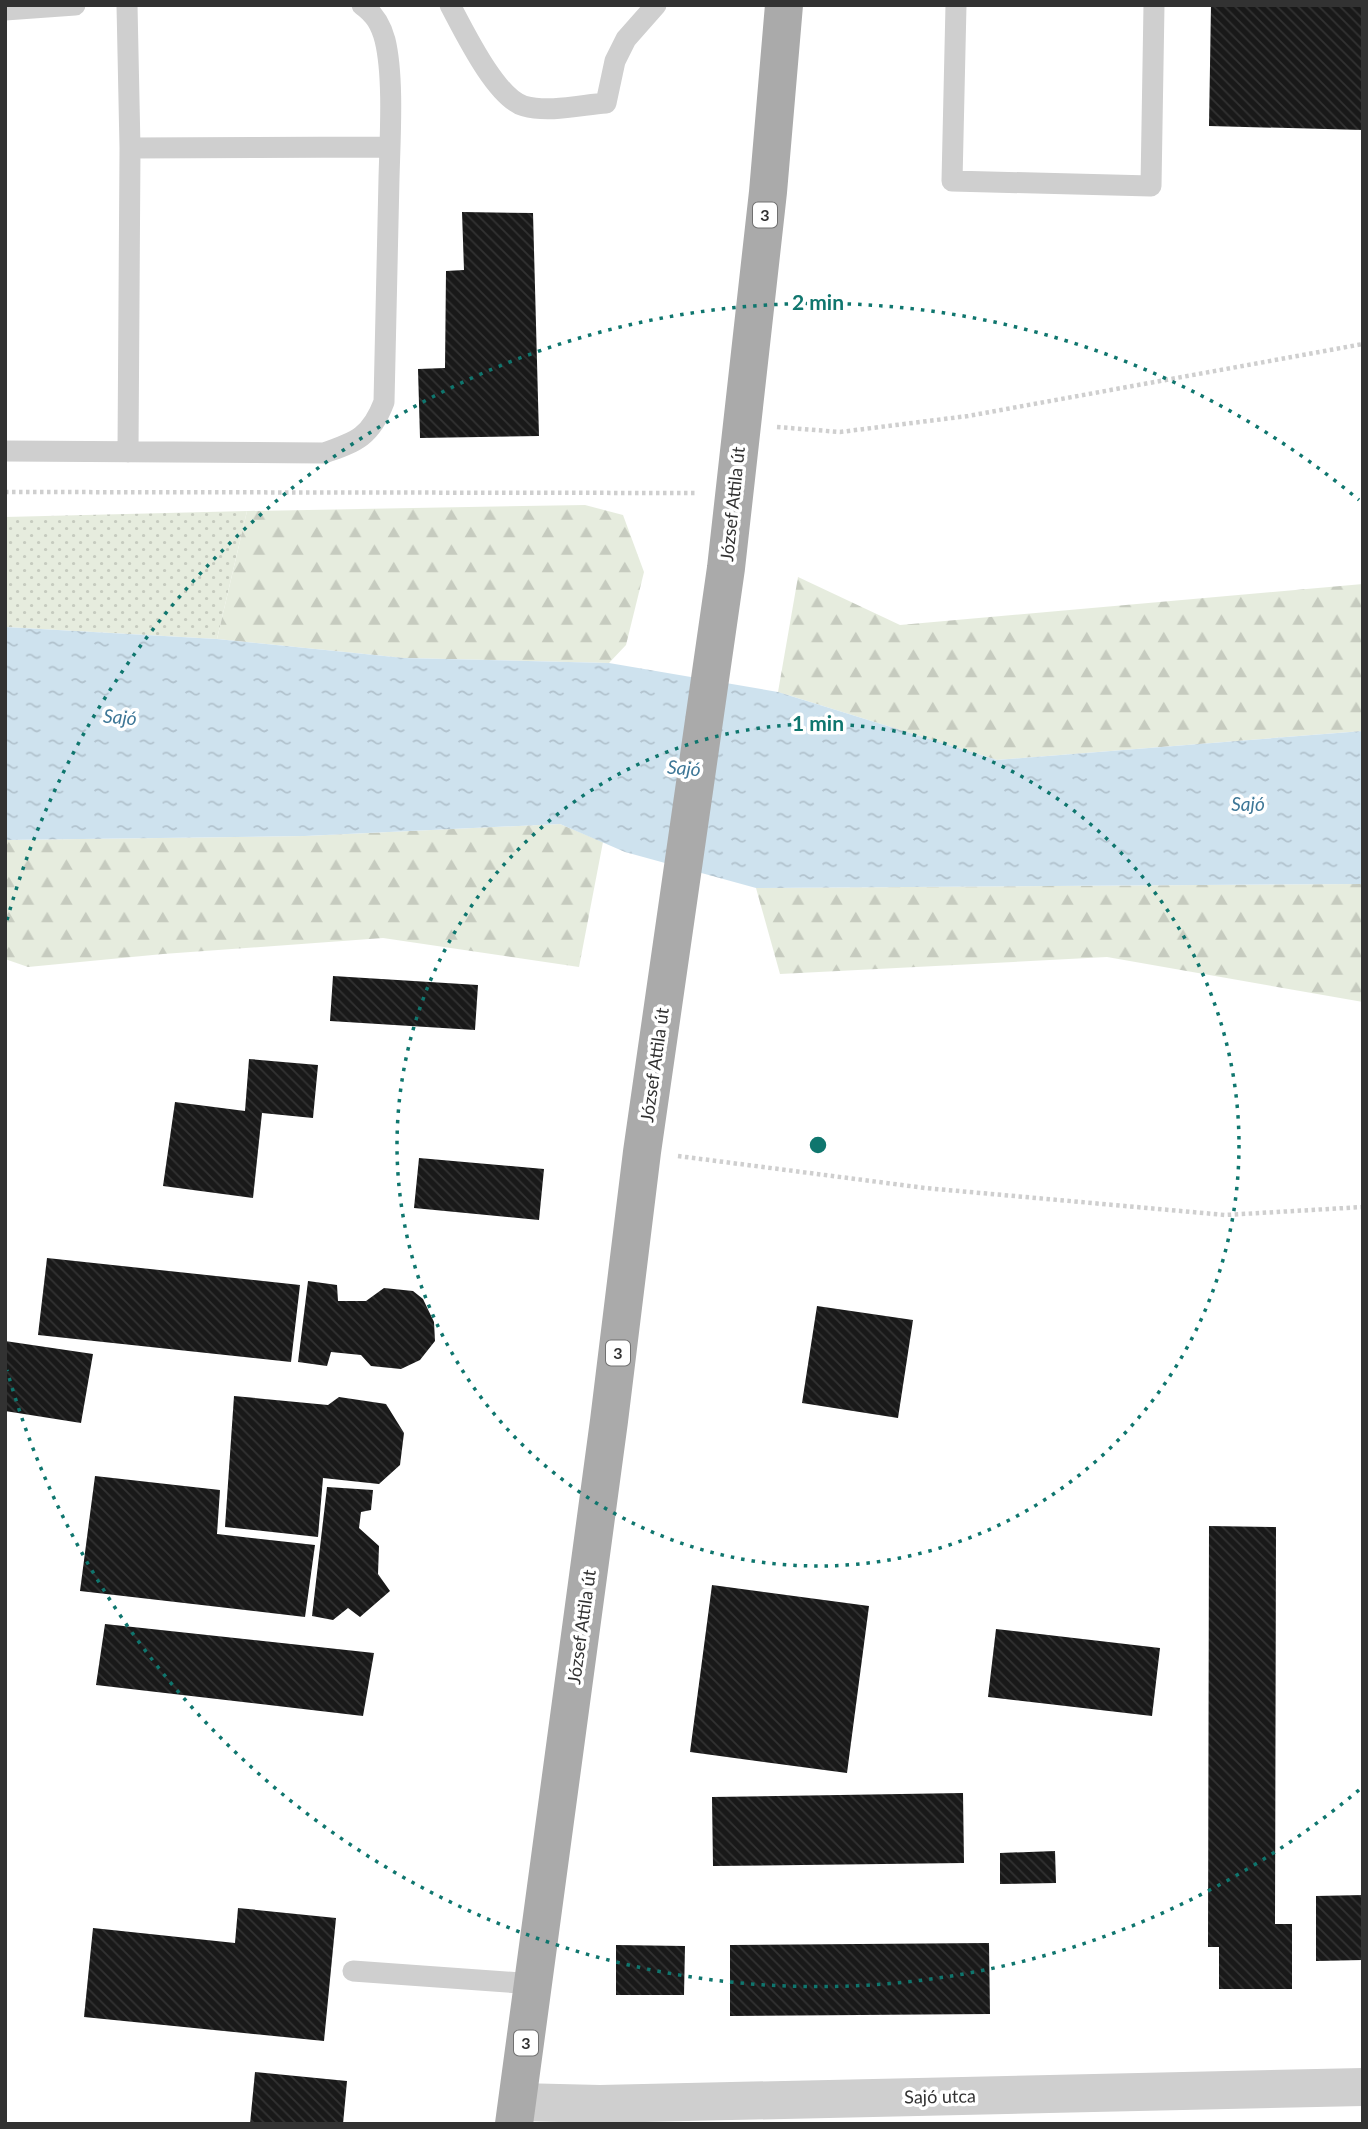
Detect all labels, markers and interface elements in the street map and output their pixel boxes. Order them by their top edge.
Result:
road number: 3 [753,202,777,228]
text: 2 min [792,289,844,314]
street label: József Attila út [715,445,749,562]
water label: Sajó [102,704,138,729]
text: 1 min [792,710,844,735]
water label: Sajó [666,755,702,780]
water label: Sajó [1231,792,1265,815]
street label: József Attila út [635,1006,673,1123]
centre of rings [806,1133,830,1157]
road number: 3 [606,1340,630,1366]
street label: József Attila út [562,1568,600,1685]
road number: 3 [514,2030,538,2056]
street label: Sajó utca [904,2084,976,2108]

